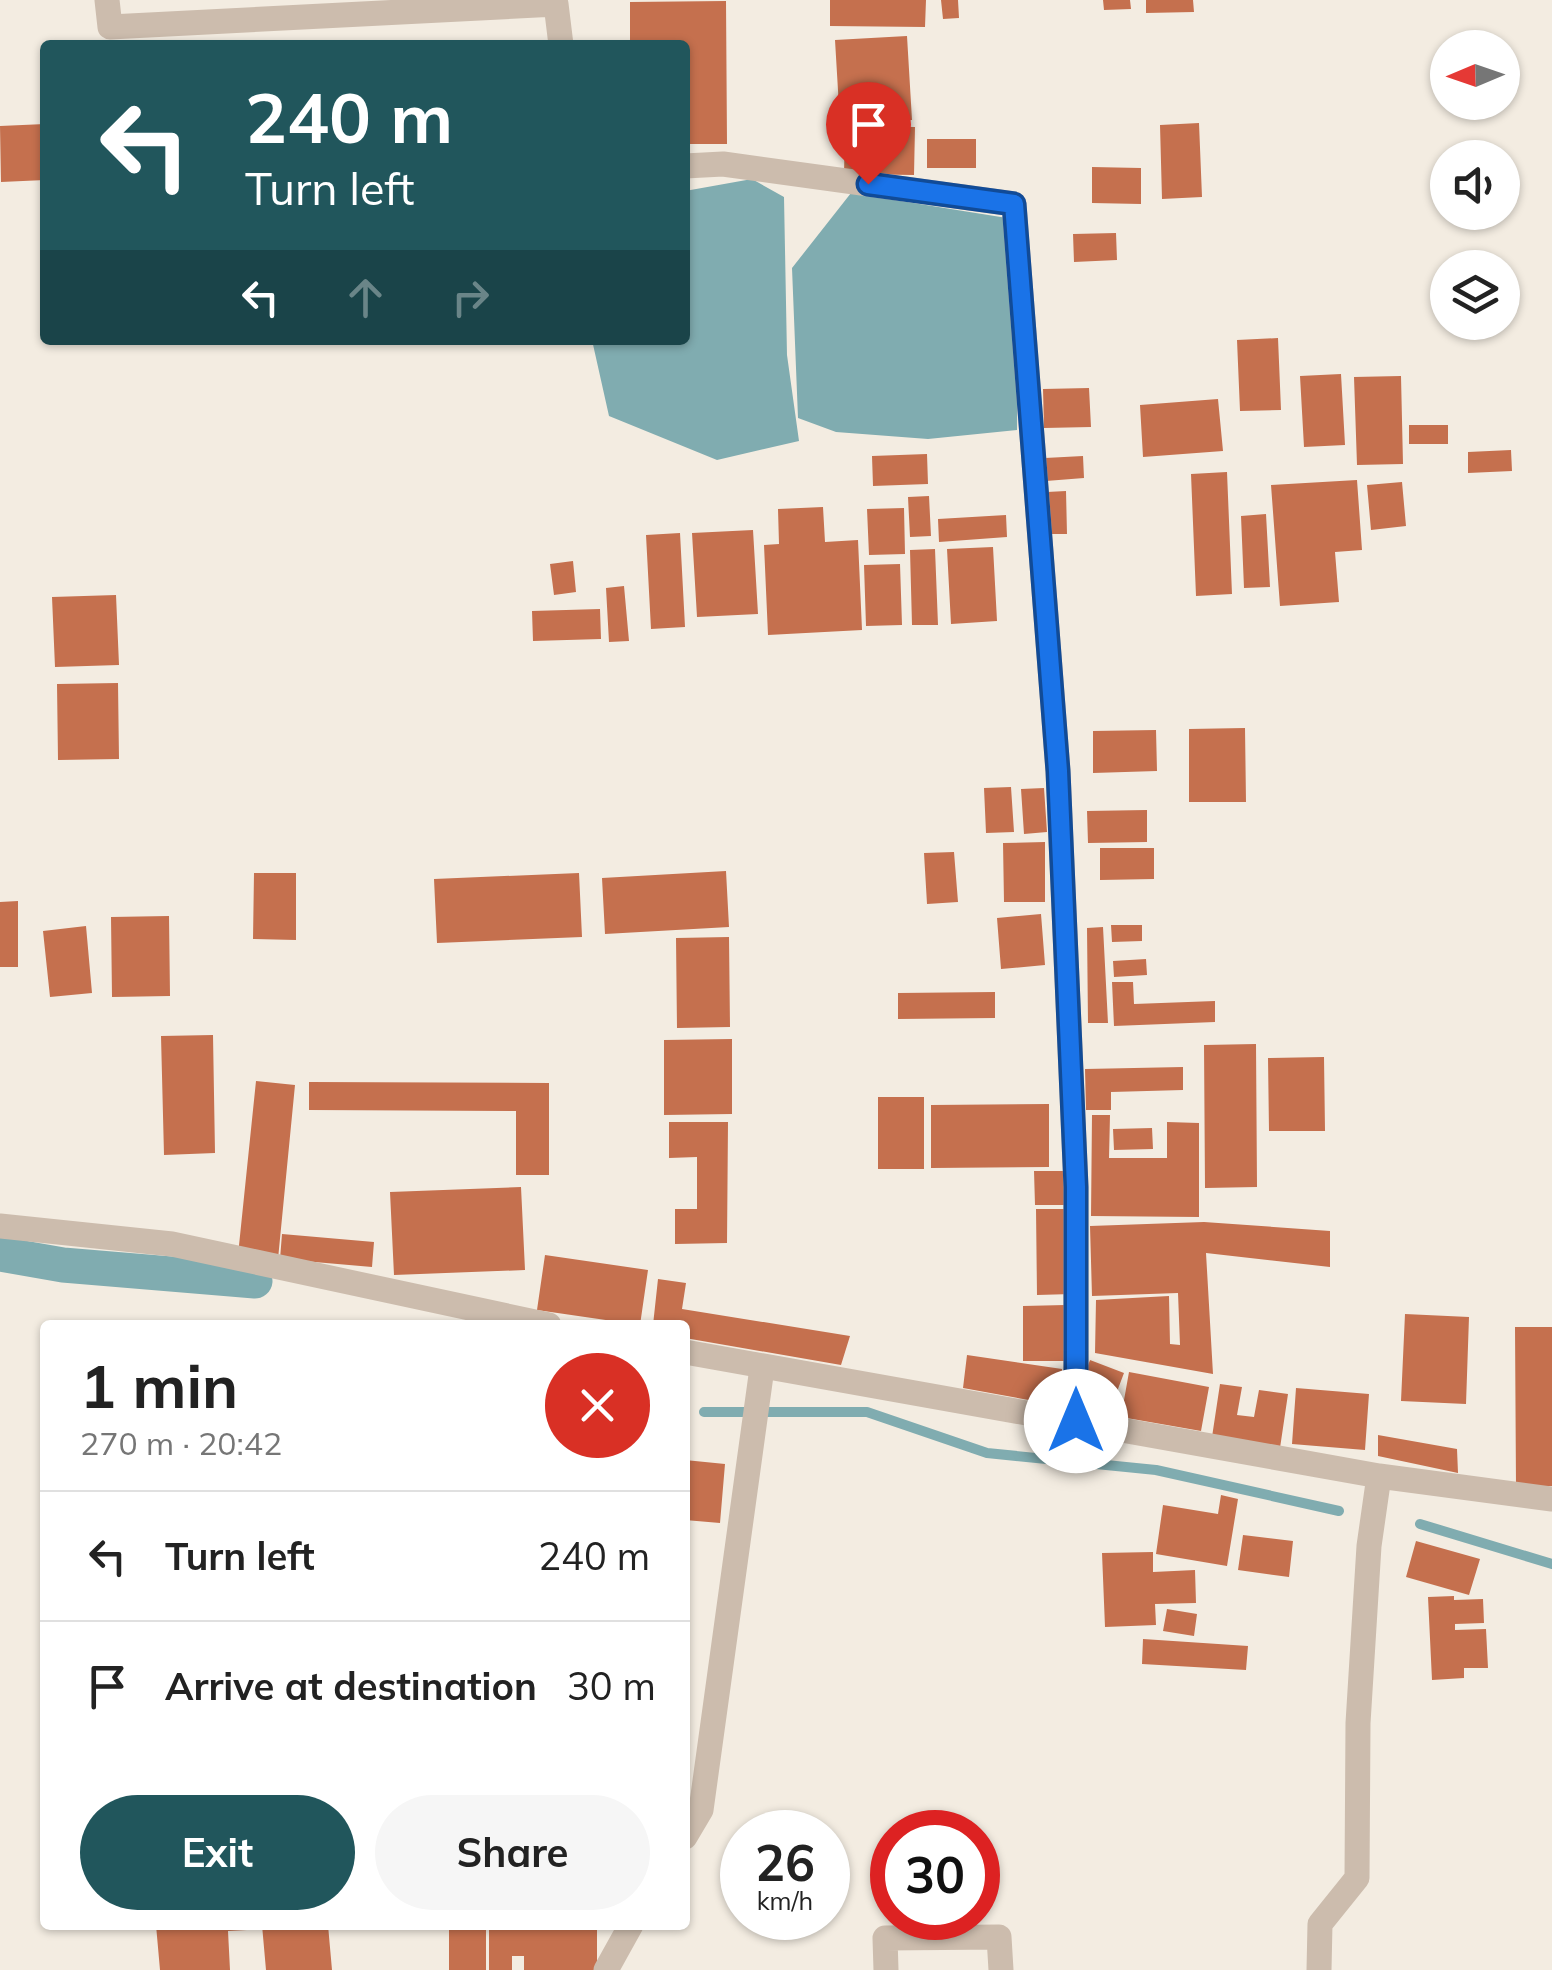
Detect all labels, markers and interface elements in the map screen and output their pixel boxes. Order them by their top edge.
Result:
north arrow [1430,30,1520,120]
map controls [1430,30,1520,340]
text: 240 m [245,73,453,161]
icon: left [80,80,210,210]
pin [826,82,911,185]
icon: arrive [841,97,896,152]
button: sound [1430,140,1520,230]
text: Turn left [245,160,414,216]
button: layers [1430,250,1520,340]
icon: left [233,270,288,325]
icon: ahead [338,270,393,325]
icon: right [443,270,498,325]
text: 1 min [80,1348,238,1423]
button: close [545,1353,650,1458]
position arrow [1024,1369,1128,1473]
text: 270 m · 20:42 [80,1423,282,1463]
icon: left [80,1529,135,1584]
text: Turn left [165,1532,315,1580]
text: 240 m [538,1532,650,1580]
icon: arrive [80,1659,135,1714]
text: Arrive at destination [165,1662,537,1710]
text: 30 m [567,1662,656,1710]
button: Exit [80,1795,355,1910]
button: Share [375,1795,650,1910]
speed limit sign: 30 [870,1810,1000,1940]
text: 26 [755,1831,815,1894]
text: km/h [757,1885,813,1916]

